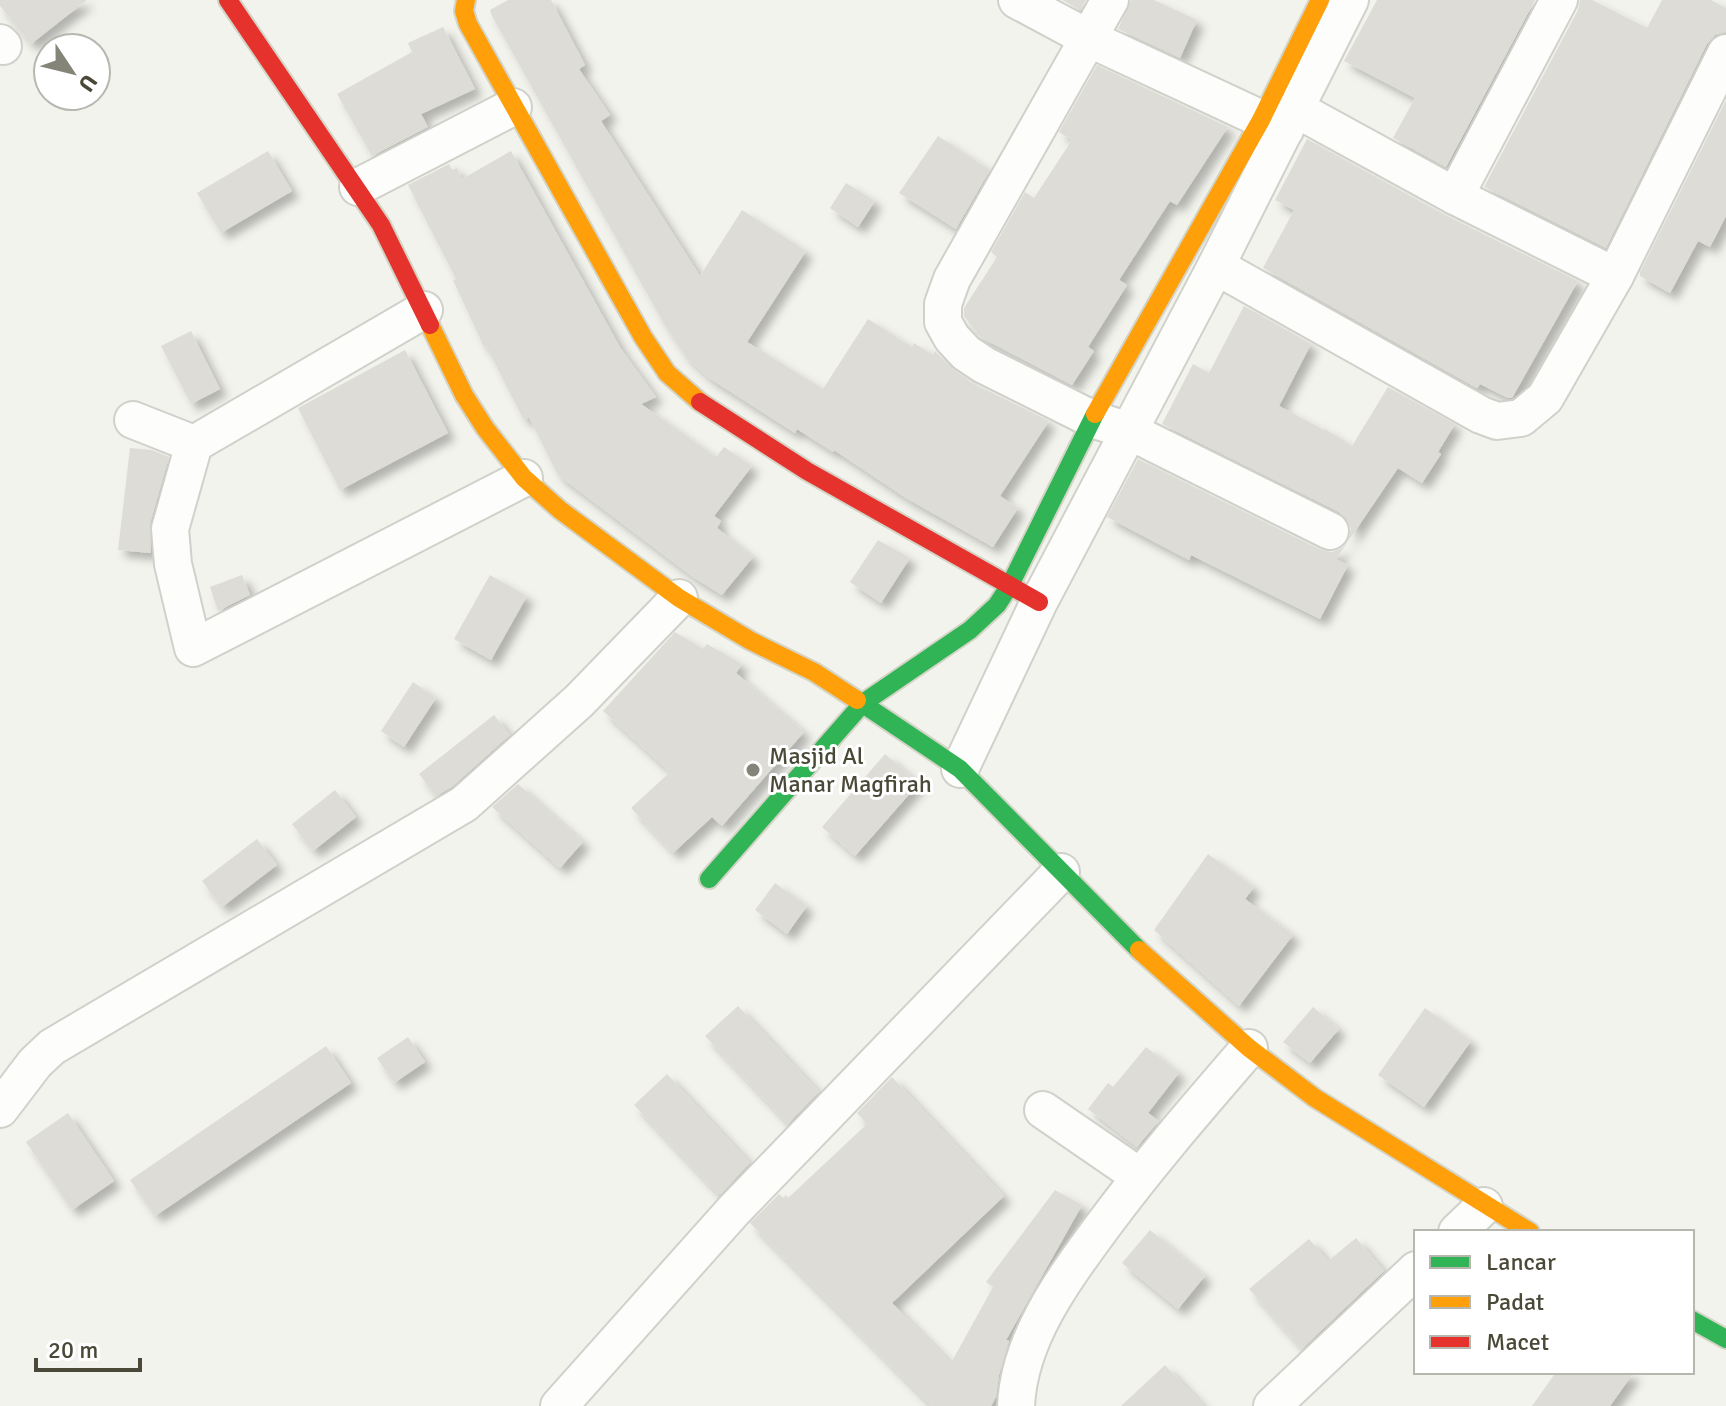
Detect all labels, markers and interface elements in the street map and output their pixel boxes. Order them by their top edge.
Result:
north arrow [32,32,112,112]
text: U [73,69,103,97]
place label: Masjid Al Manar Magfirah [769,741,932,799]
marker: Masjid Al Manar Magfirah [744,761,762,779]
legend [1414,1230,1694,1374]
text: Lancar [1486,1247,1556,1277]
text: Padat [1486,1287,1544,1317]
scale bar [36,1322,140,1372]
text: Macet [1486,1327,1549,1357]
text: 20 m [48,1335,98,1365]

